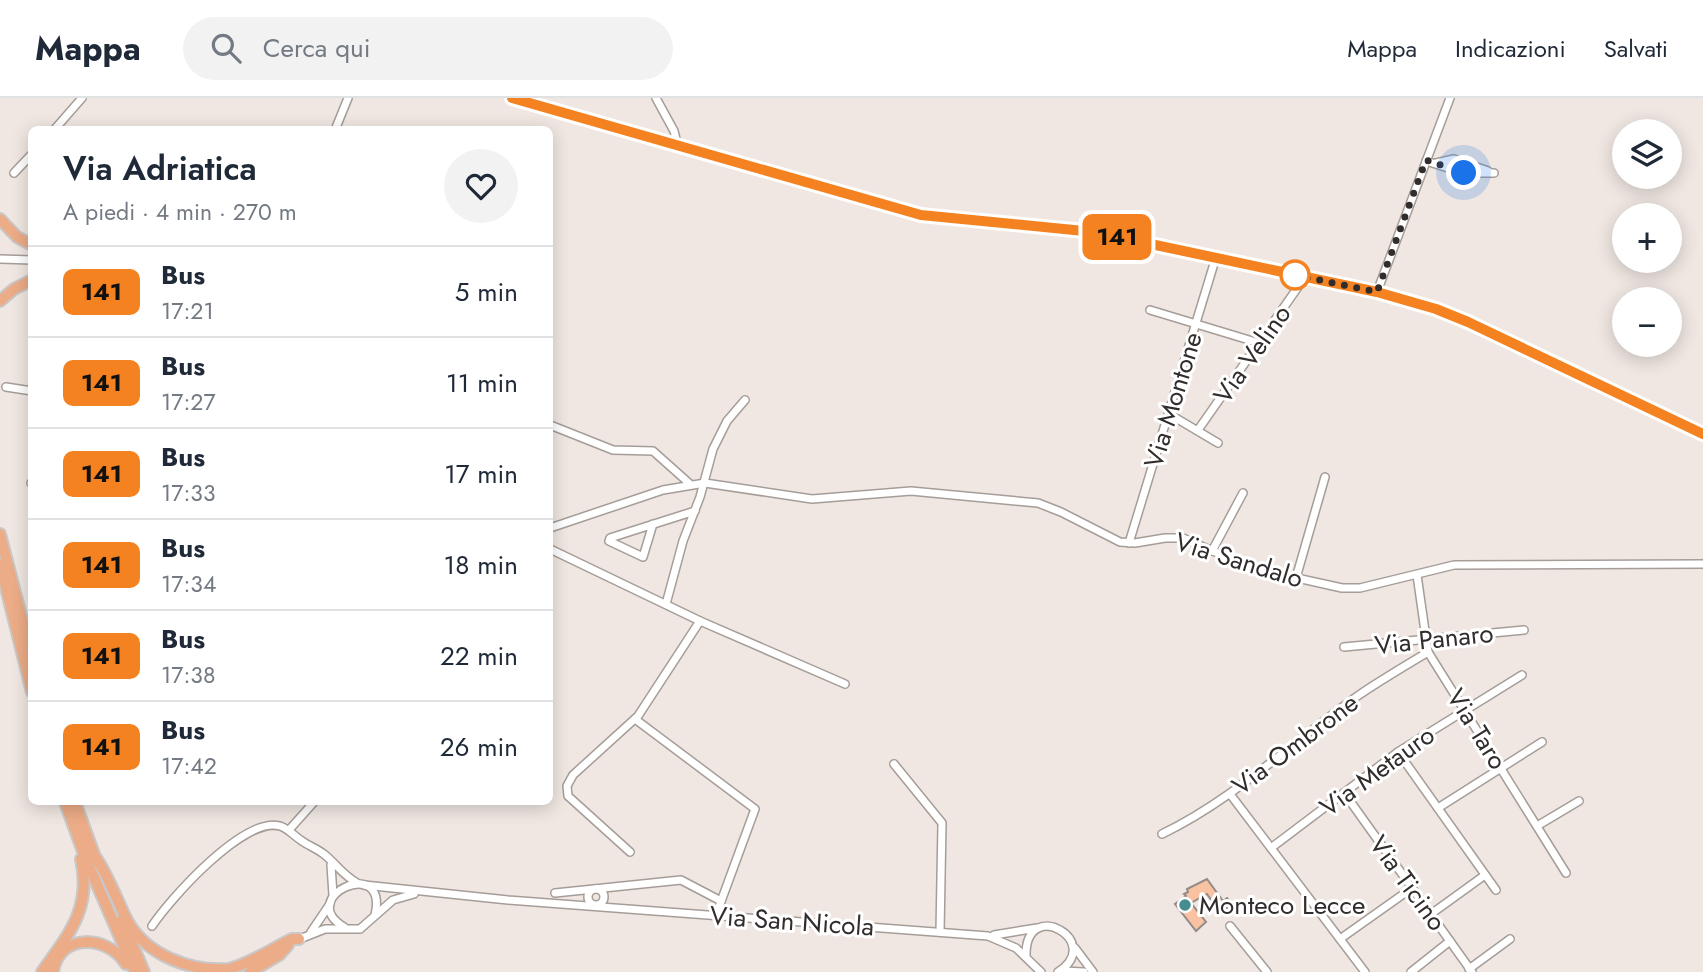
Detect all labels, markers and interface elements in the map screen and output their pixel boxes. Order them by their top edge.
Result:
search box [183,17,673,80]
text: Mappa [35,25,141,72]
icon: search [207,29,245,67]
text: Cerca qui [263,29,370,67]
text: Mappa [1347,31,1417,66]
text: Indicazioni [1455,31,1566,66]
text: Salvati [1604,31,1668,66]
map controls [1612,119,1682,357]
button: layers [1612,119,1682,189]
text: Via Adriatica [63,145,257,192]
button: heart [444,149,518,223]
your location [1446,155,1481,190]
text: A piedi · 4 min · 270 m [63,195,297,229]
button: + [1612,203,1682,273]
line badge: 141 [1077,214,1157,260]
text: 141 [1096,219,1138,254]
text: Bus [161,256,205,294]
unlabelled marker [1280,260,1310,290]
text: 5 min [455,273,518,311]
text: 141 [81,274,122,309]
button: − [1612,287,1682,357]
text: 17:21 [161,294,214,328]
street label: Via Velino [1204,297,1300,411]
street label: Via Montone [1134,327,1212,473]
text: Bus [161,347,205,385]
text: 11 min [446,364,518,402]
text: 141 [81,365,122,400]
text: 17:27 [161,385,216,419]
text: Bus [161,438,205,476]
text: 17 min [444,455,518,493]
text: 141 [81,456,122,491]
text: 17:33 [161,476,215,510]
street label: Via Sandalo [1170,523,1308,597]
text: Bus [161,529,205,567]
text: 18 min [444,546,518,584]
text: 141 [81,547,122,582]
text: 17:34 [161,567,216,601]
street label: Via Panaro [1373,614,1495,664]
text: Bus [161,620,205,658]
text: 22 min [440,637,518,675]
text: 141 [81,638,122,673]
text: 17:38 [161,658,215,692]
street label: Via Taro [1437,681,1517,777]
street label: Via Ombrone [1224,684,1366,804]
text: Bus [161,711,205,749]
street label: Via Metauro [1312,716,1442,826]
text: 26 min [440,728,518,766]
text: 141 [81,729,122,764]
text: 17:42 [161,749,217,783]
street label: Via Ticino [1360,827,1456,939]
place label: Monteco Lecce [1199,886,1365,924]
street label: Via San Nicola [709,896,875,946]
marker: Monteco Lecce [1177,897,1193,913]

